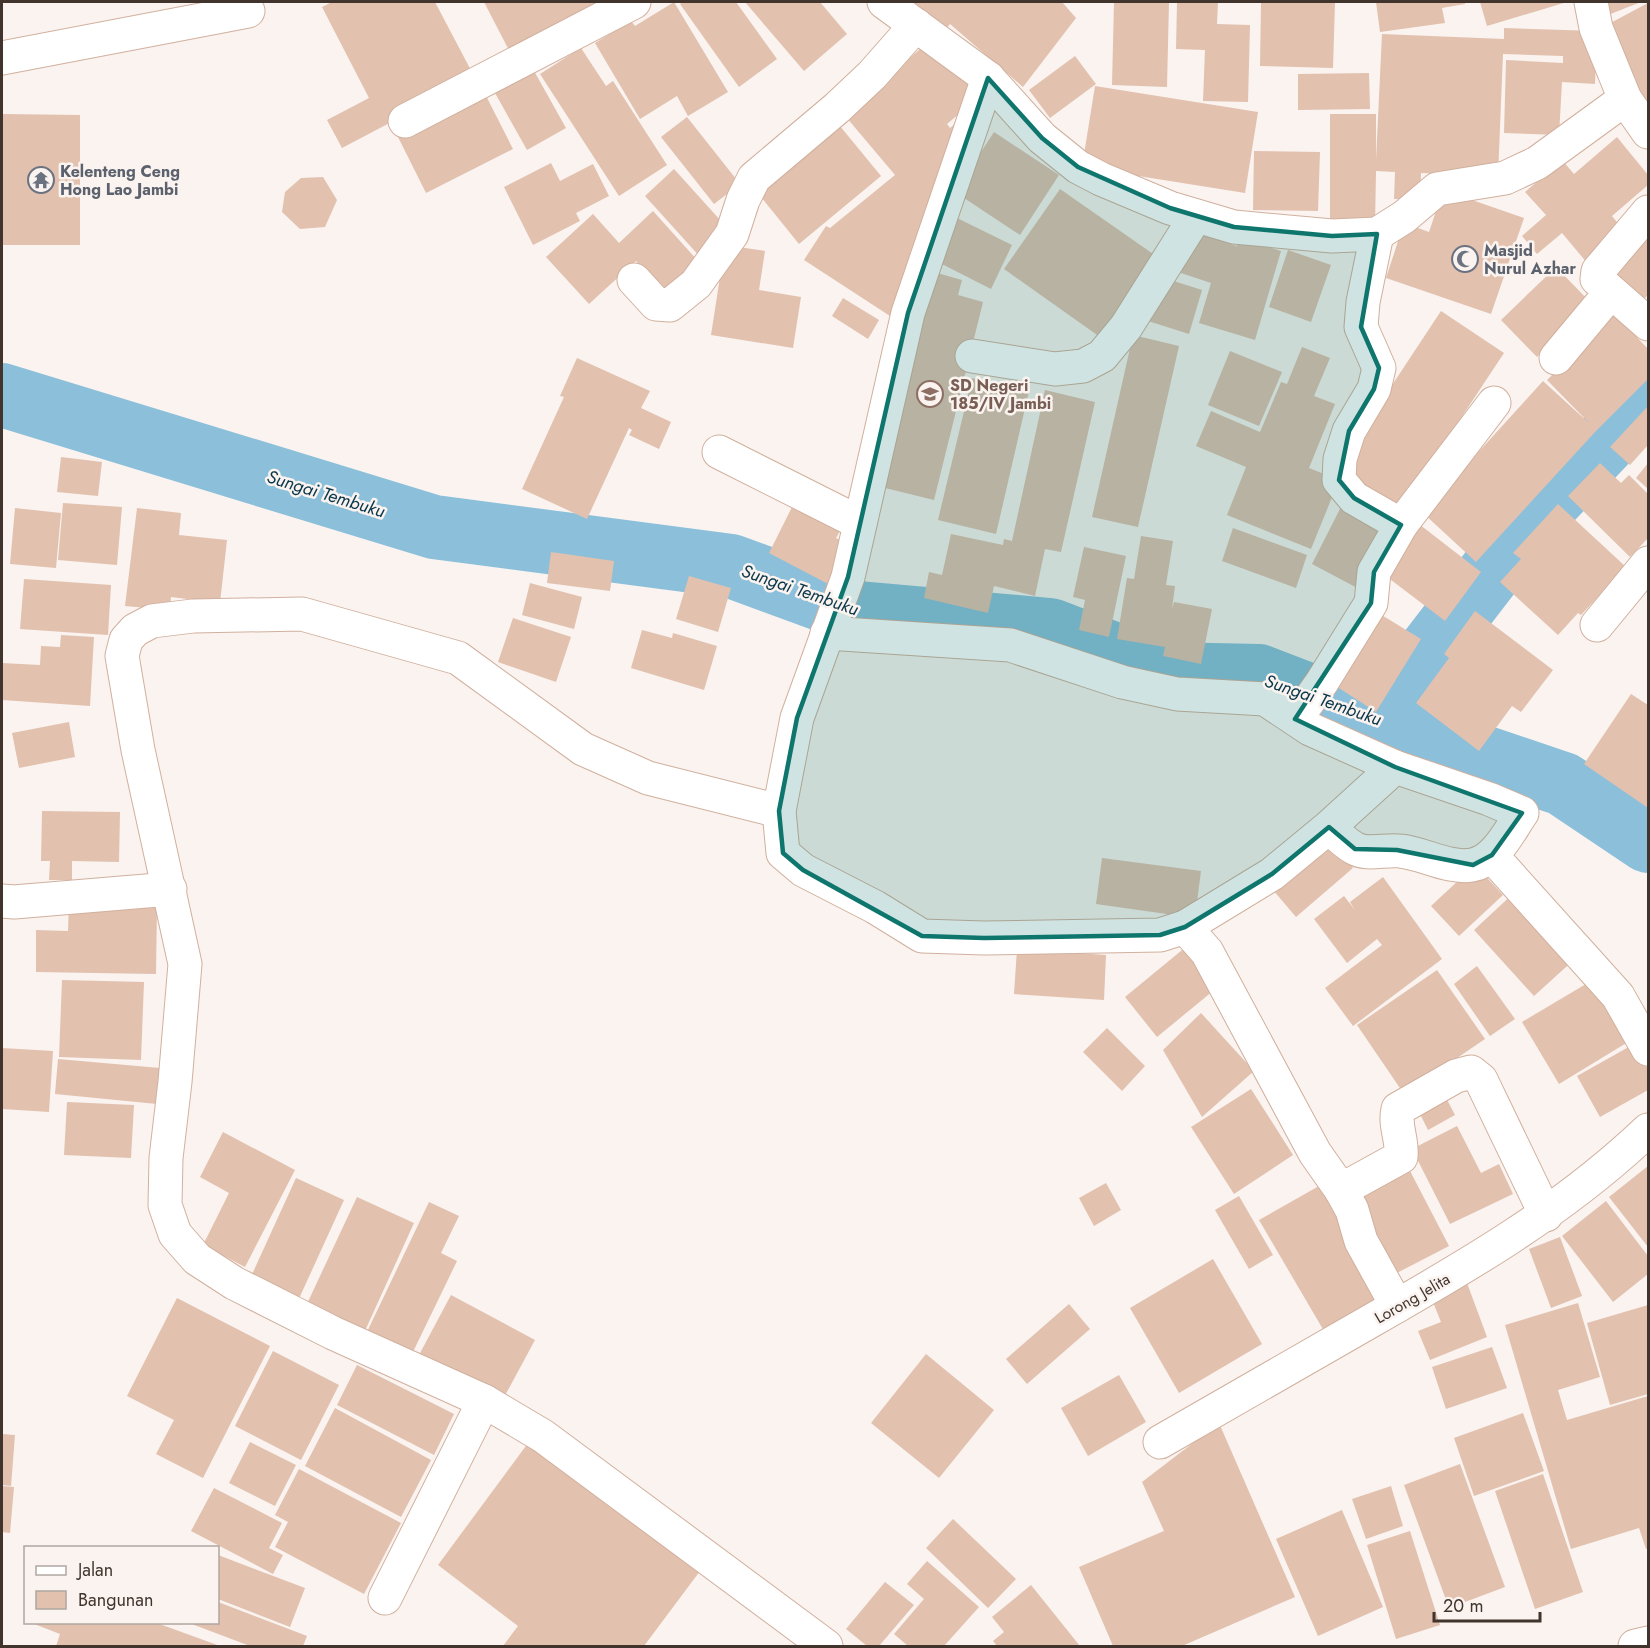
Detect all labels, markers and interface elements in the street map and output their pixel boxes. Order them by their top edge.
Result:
place label: Kelenteng Ceng Hong Lao Jambi [60,160,180,201]
temple icon: Kelenteng Ceng Hong Lao Jambi [26,165,56,195]
place label: Masjid Nurul Azhar [1484,239,1576,280]
mosque icon: Masjid Nurul Azhar [1450,244,1480,274]
place label: SD Negeri 185/IV Jambi [950,374,1051,415]
school or university icon: SD Negeri 185/IV Jambi [915,379,945,409]
water label: Sungai Tembuku [264,464,388,524]
water label: Sungai Tembuku [738,558,862,622]
water label: Sungai Tembuku [1261,668,1385,732]
street label: Lorong Jelita [1370,1268,1454,1329]
legend [24,1546,219,1624]
text: Jalan [76,1557,113,1583]
scale bar [1434,1585,1540,1623]
text: Bangunan [78,1587,153,1613]
text: 20 m [1443,1593,1483,1619]

